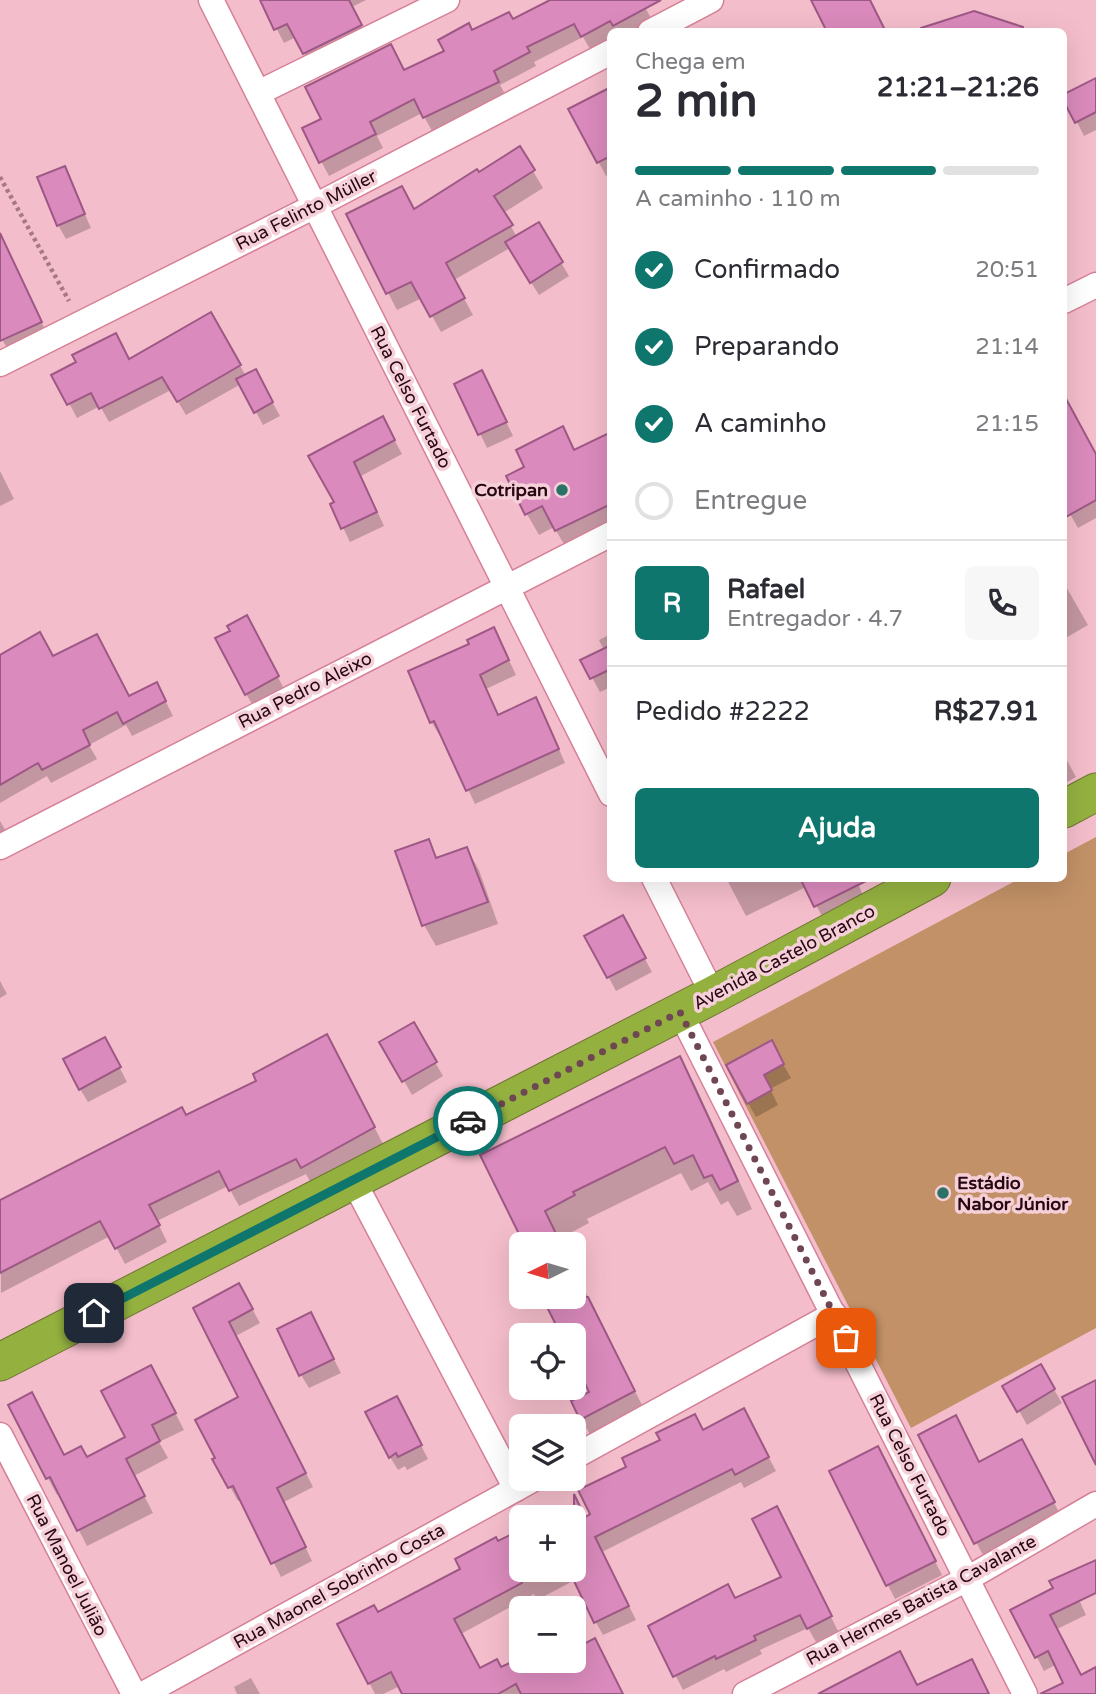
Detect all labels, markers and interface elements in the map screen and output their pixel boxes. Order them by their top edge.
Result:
text: Chega em [635,48,746,76]
text: 21:21–21:26 [877,72,1039,103]
text: 2 min [635,74,758,129]
street label: Rua Felinto Müller [232,165,380,255]
text: A caminho · 110 m [635,185,841,213]
icon: check [635,251,673,289]
text: Confirmado [694,254,840,285]
text: 20:51 [975,256,1039,284]
street label: Rua Celso Furtado [366,322,457,472]
icon: check [635,328,673,366]
text: Preparando [694,331,839,362]
text: 21:14 [975,333,1039,361]
icon: check [635,405,673,443]
text: A caminho [694,408,826,439]
text: 21:15 [975,410,1039,438]
place label: Cotripan [474,479,548,501]
marker: Cotripan [554,482,570,498]
text: Entregue [694,485,807,516]
button: phone [965,566,1039,640]
text: Rafael [727,574,805,605]
text: R [663,588,681,619]
text: Entregador · 4.7 [727,605,903,633]
street label: Rua Pedro Aleixo [234,647,376,733]
text: Pedido #2222 [635,696,810,727]
text: R$27.91 [934,696,1039,727]
button: Ajuda [635,788,1039,868]
street label: Avenida Castelo Branco [689,900,879,1014]
courier [433,1086,503,1156]
icon: car [449,1102,487,1140]
place label: Estádio Nabor Júnior [957,1172,1069,1215]
marker: Estádio Nabor Júnior [935,1185,951,1201]
north arrow [509,1232,586,1309]
map controls [509,1232,586,1673]
pin [64,1283,124,1343]
icon: home [75,1294,113,1332]
pin [816,1308,876,1368]
icon: bag [827,1319,865,1357]
button: locate [509,1323,586,1400]
street label: Rua Celso Furtado [865,1390,956,1540]
button: layers [509,1414,586,1491]
street label: Rua Manoel Julião [22,1490,112,1640]
button: + [509,1505,586,1582]
street label: Rua Maonel Sobrinho Costa [229,1519,449,1653]
street label: Rua Hermes Batista Cavalante [802,1530,1040,1670]
button: − [509,1596,586,1673]

